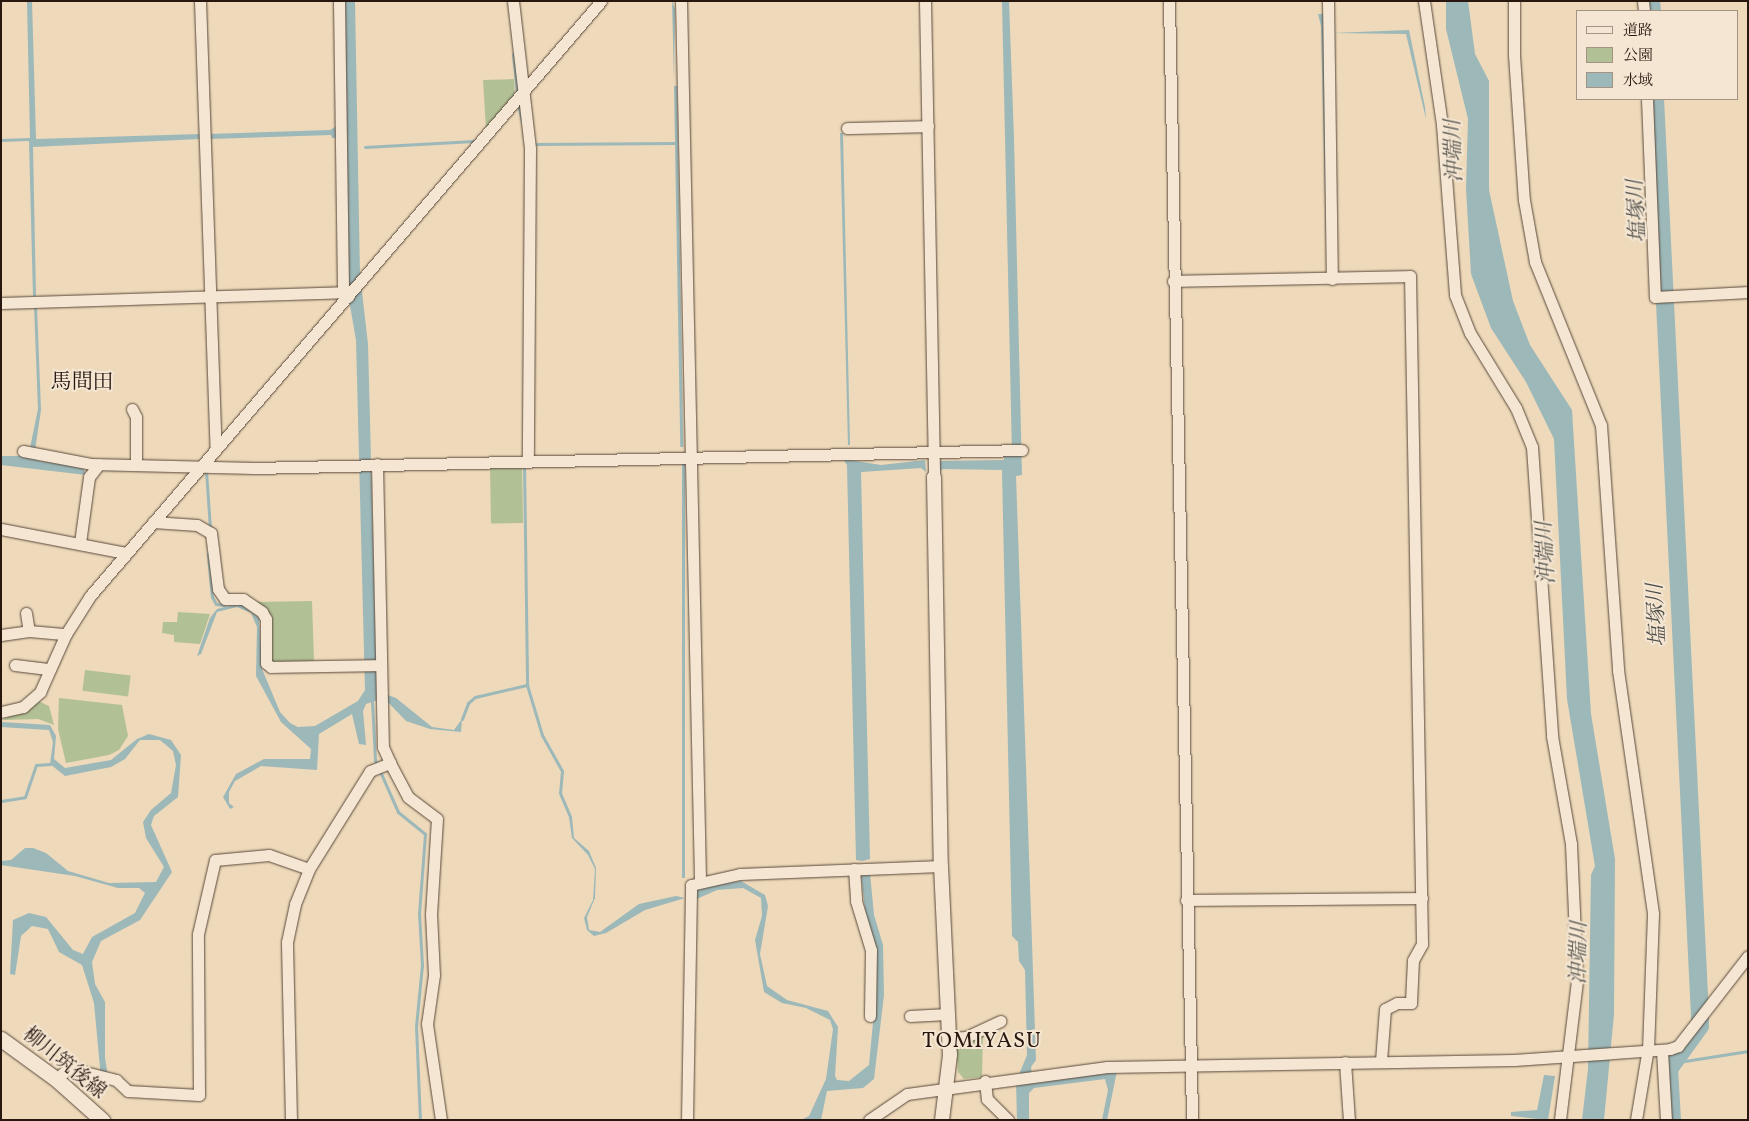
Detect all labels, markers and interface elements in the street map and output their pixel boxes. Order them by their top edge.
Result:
legend [1576,10,1739,100]
text: 道路 [1623,21,1653,42]
text: 公園 [1623,46,1653,67]
text: 水域 [1623,71,1653,92]
water label: 沖端川 [1441,119,1469,183]
water label: 塩塚川 [1624,179,1652,243]
district label: 馬間田 [51,370,113,396]
water label: 沖端川 [1533,521,1561,585]
water label: 塩塚川 [1644,583,1672,647]
water label: 沖端川 [1567,921,1593,985]
street label: 柳川筑後線 [18,1023,110,1105]
district label: TOMIYASU [921,1029,1043,1055]

